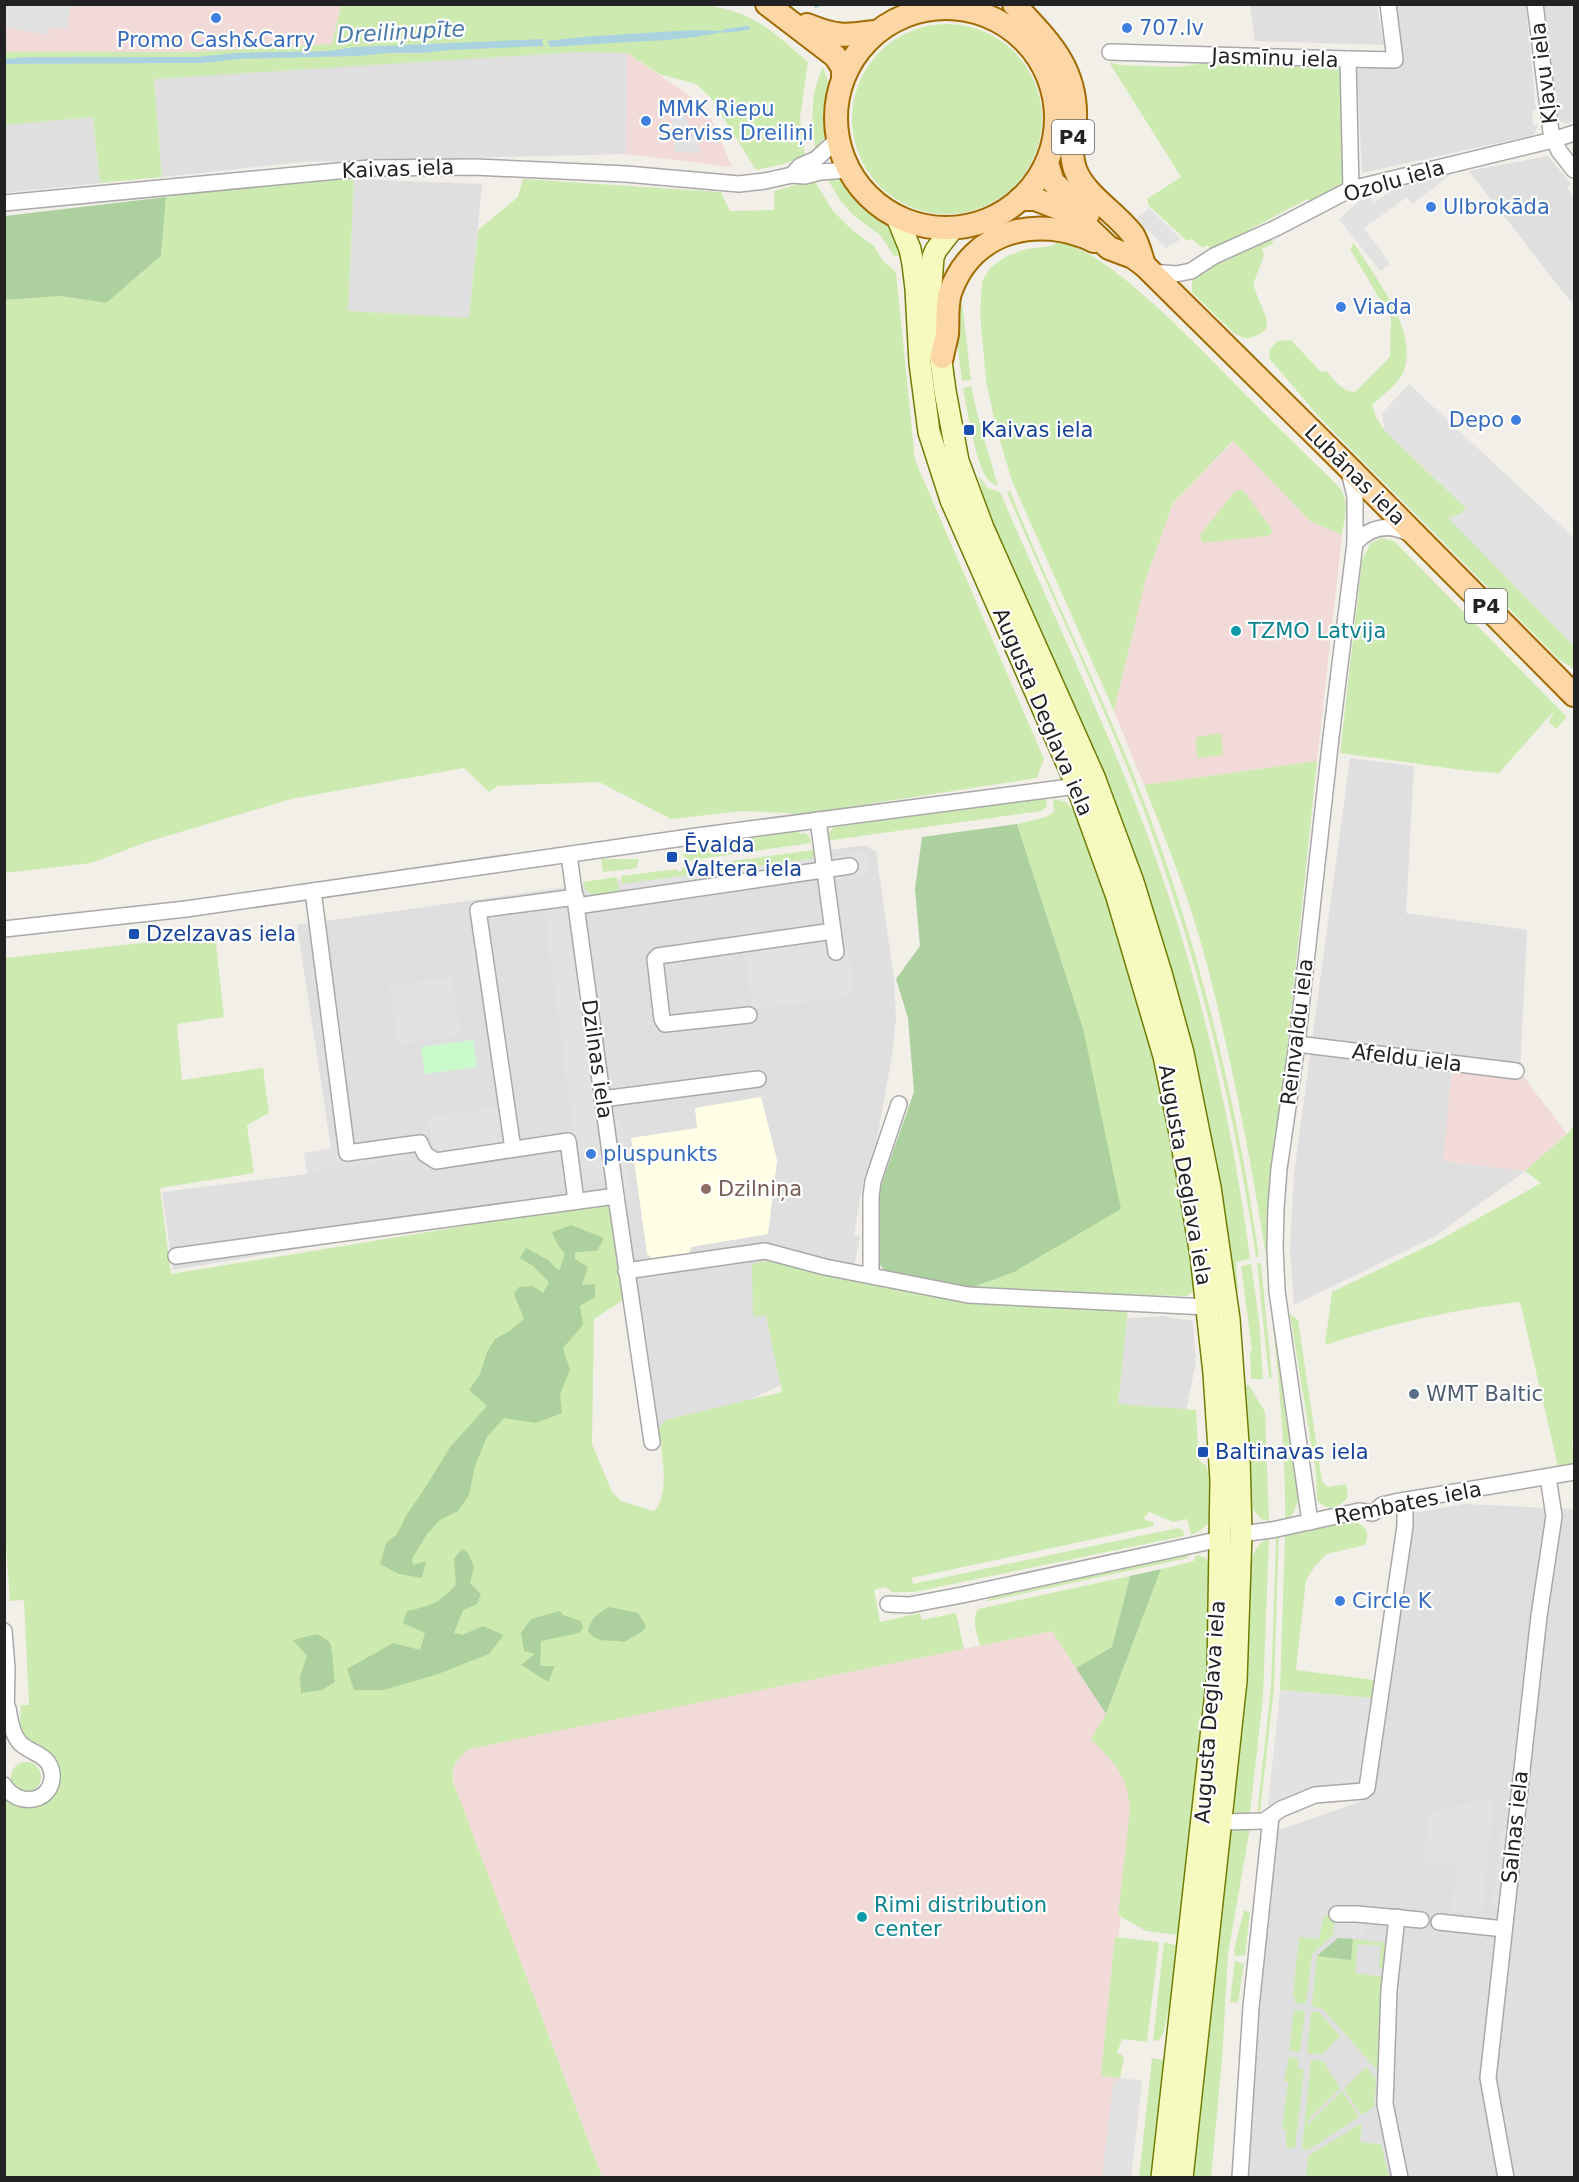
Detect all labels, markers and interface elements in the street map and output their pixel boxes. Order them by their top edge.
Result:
marker: Promo Cash&Carry [209,11,223,25]
water label: Dreiliņupīte [336,16,466,48]
place label: 707.lv [1139,16,1204,40]
marker: 707.lv [1120,21,1134,35]
street label: Kļavu iela [1526,21,1562,125]
place label: Promo Cash&Carry [117,28,315,52]
street label: Jasmīnu iela [1209,44,1339,72]
place label: MMK Riepu Serviss Dreiliņi [658,97,814,145]
marker: MMK Riepu Serviss Dreiliņi [639,114,653,128]
road number: P4 [1052,120,1094,154]
street label: Kaivas iela [341,155,455,183]
street label: Ozolu iela [1341,155,1447,207]
place label: Ulbrokāda [1443,195,1550,219]
marker: Ulbrokāda [1424,200,1438,214]
place label: Viada [1353,295,1412,319]
marker: Viada [1334,300,1348,314]
place label: Depo [1449,408,1504,432]
marker: Depo [1509,413,1523,427]
place label: Kaivas iela [981,418,1093,442]
street label: Lubānas iela [1300,420,1410,530]
marker: Kaivas iela [962,423,976,437]
road number: P4 [1465,589,1507,623]
street label: Augusta Deglava iela [988,604,1098,820]
place label: TZMO Latvija [1247,619,1386,643]
marker: TZMO Latvija [1229,624,1243,638]
place label: Ēvalda Valtera iela [684,832,802,881]
marker: Ēvalda Valtera iela [665,850,679,864]
place label: Dzelzavas iela [146,922,296,946]
marker: Dzelzavas iela [127,927,141,941]
street label: Reinvaldu iela [1276,957,1318,1107]
street label: Dzilnas iela [577,998,617,1120]
street label: Afeldu iela [1351,1039,1463,1077]
street label: Augusta Deglava iela [1154,1063,1216,1287]
place label: pluspunkts [603,1142,718,1166]
marker: pluspunkts [584,1147,598,1161]
place label: Dzilniņa [718,1177,802,1201]
marker: Dzilniņa [699,1182,713,1196]
place label: WMT Baltic [1426,1382,1543,1406]
marker: WMT Baltic [1407,1387,1421,1401]
place label: Baltinavas iela [1215,1440,1369,1464]
marker: Baltinavas iela [1196,1445,1210,1459]
street label: Rembates iela [1332,1477,1484,1529]
place label: Circle K [1352,1589,1433,1613]
marker: Circle K [1333,1594,1347,1608]
street label: Augusta Deglava iela [1190,1600,1230,1824]
street label: Salnas iela [1497,1769,1533,1885]
place label: Rimi distribution center [874,1893,1047,1941]
marker: Rimi distribution center [855,1910,869,1924]

